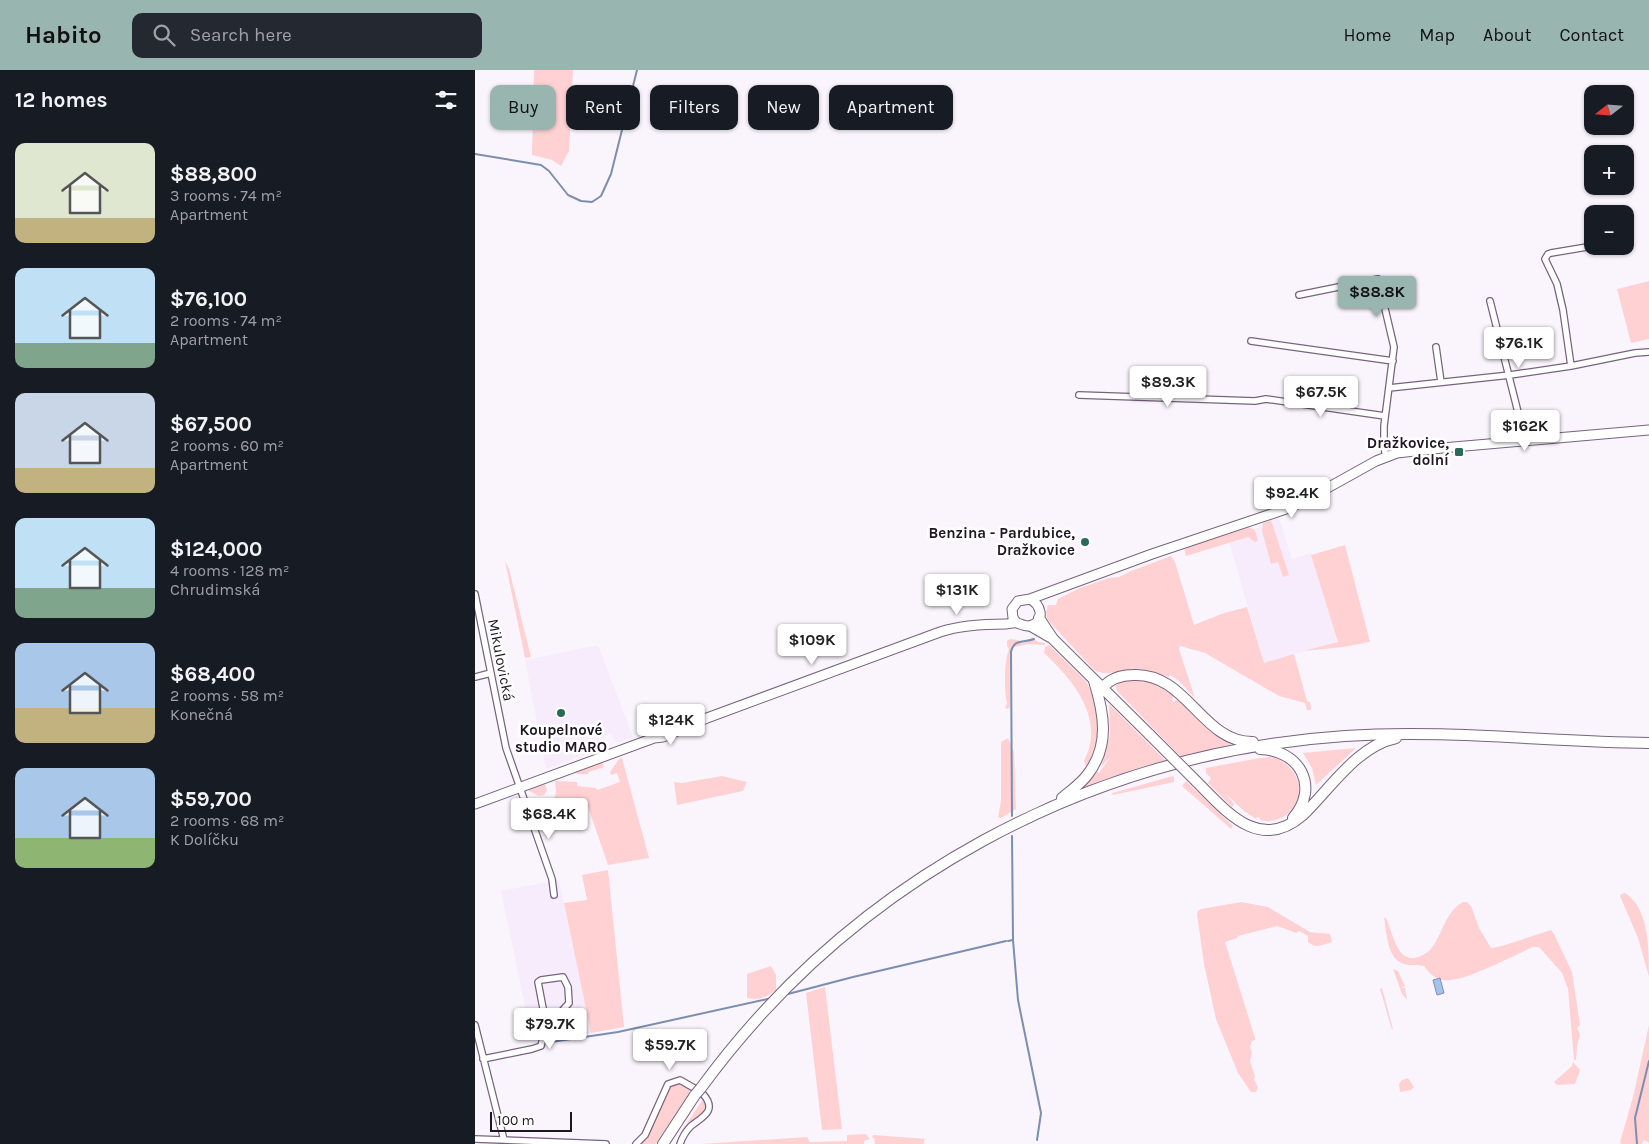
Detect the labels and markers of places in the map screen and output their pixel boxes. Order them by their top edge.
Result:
pin: $88.8K [1336,276,1418,318]
pin: $76.1K [1478,326,1560,369]
pin: $89.3K [1127,366,1209,408]
pin: $67.5K [1280,376,1362,418]
pin: $162K [1490,410,1560,452]
place label: Dražkovice, dolní [1367,434,1450,469]
marker: Dražkovice, dolní [1453,446,1465,458]
pin: $92.4K [1251,476,1333,519]
place label: Benzina - Pardubice, Dražkovice [929,524,1075,559]
marker: Benzina - Pardubice, Dražkovice [1079,536,1091,548]
pin: $131K [922,574,992,616]
pin: $109K [777,624,847,666]
pin: $124K [636,704,706,746]
marker: Koupelnové studio MARO [555,707,567,719]
place label: Koupelnové studio MARO [515,721,607,756]
pin: $68.4K [508,798,590,840]
pin: $79.7K [509,1008,591,1050]
pin: $59.7K [629,1028,711,1071]

